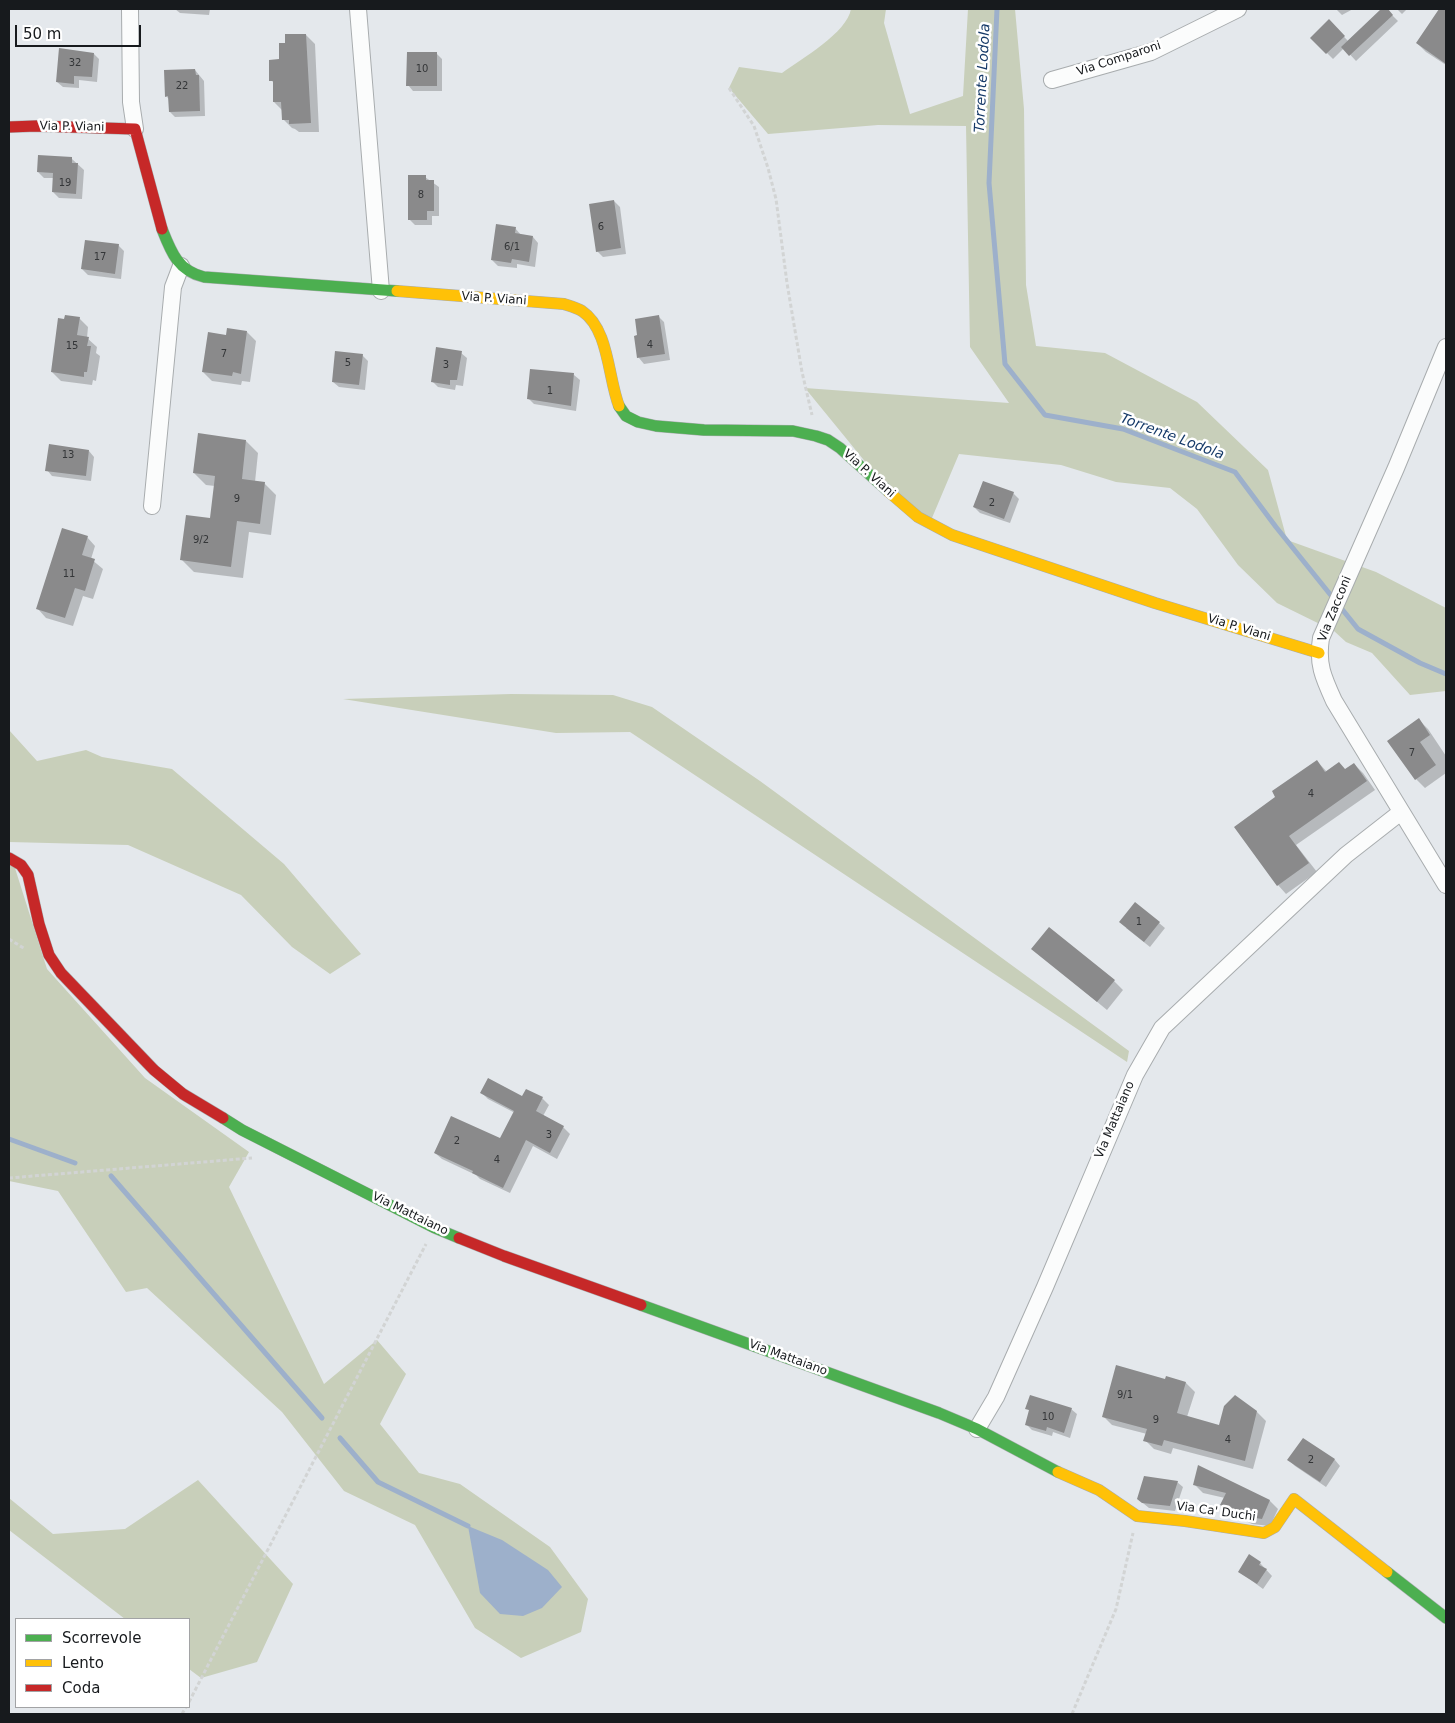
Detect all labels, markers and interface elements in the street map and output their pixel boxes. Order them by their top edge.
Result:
scale bar [18,15,144,47]
water label: Torrente Lodola [972,23,994,133]
text: 50 m [23,25,61,43]
street label: Via Comparoni [1075,39,1163,79]
house number: 32 [69,57,81,69]
house number: 10 [416,63,428,75]
house number: 22 [176,80,188,92]
street label: Via P. Viani [39,119,105,135]
house number: 19 [59,177,71,189]
house number: 8 [418,189,424,201]
house number: 6 [598,221,604,233]
house number: 6/1 [504,241,520,253]
house number: 17 [94,251,106,263]
street label: Via P. Viani [461,290,527,308]
house number: 4 [647,339,653,351]
house number: 15 [66,340,78,352]
house number: 7 [221,348,227,360]
house number: 5 [345,357,351,369]
house number: 3 [443,359,449,371]
house number: 1 [547,385,553,397]
water label: Torrente Lodola [1118,410,1226,464]
street label: Via P. Viani [840,447,898,501]
house number: 13 [62,449,74,461]
house number: 9 [234,493,240,505]
house number: 2 [989,497,995,509]
house number: 9/2 [193,534,209,546]
house number: 11 [63,568,75,580]
street label: Via Zacconi [1315,574,1355,644]
street label: Via P. Viani [1206,612,1272,644]
house number: 7 [1409,747,1415,759]
house number: 4 [1308,788,1314,800]
house number: 1 [1136,916,1142,928]
street label: Via Mattaiano [1092,1079,1138,1161]
house number: 3 [546,1129,552,1141]
house number: 2 [454,1135,460,1147]
house number: 4 [494,1154,500,1166]
street label: Via Mattaiano [370,1189,450,1239]
street label: Via Mattaiano [747,1337,829,1379]
house number: 9/1 [1117,1389,1133,1401]
house number: 10 [1042,1411,1054,1423]
house number: 9 [1153,1414,1159,1426]
house number: 4 [1225,1434,1231,1446]
house number: 2 [1308,1454,1314,1466]
street label: Via Ca' Duchi [1176,1499,1256,1525]
legend [15,1618,190,1708]
text: Scorrevole [62,1629,141,1647]
text: Lento [62,1654,104,1672]
text: Coda [62,1679,100,1697]

